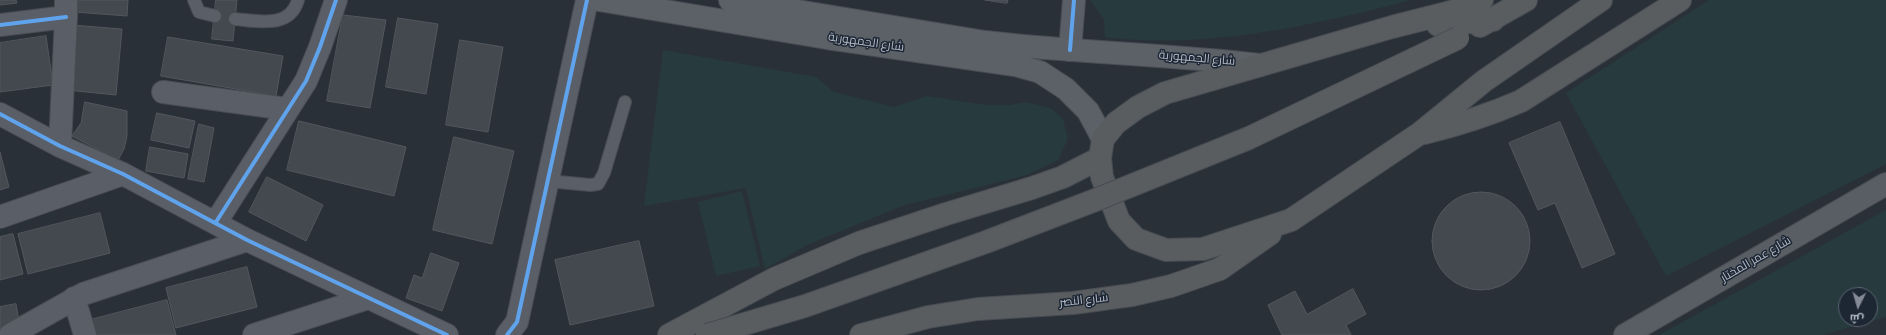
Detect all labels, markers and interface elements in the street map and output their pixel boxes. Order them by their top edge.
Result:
street label: شارع الجمهورية [827,31,905,55]
street label: شارع الجمهورية [1158,48,1236,70]
street label: شارع عمر المختار [1718,234,1794,286]
north arrow [1838,287,1878,327]
street label: شارع النصر [1059,291,1109,311]
text: ش [1849,310,1865,327]

